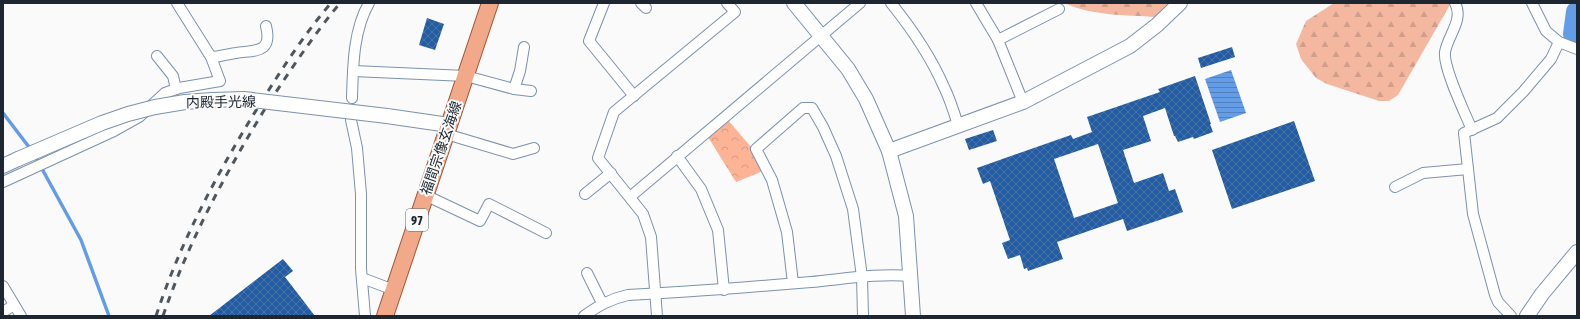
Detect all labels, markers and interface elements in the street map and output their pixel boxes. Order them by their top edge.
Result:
street label: 内殿手光線 [186,93,256,111]
street label: 福間宗像玄海線 [417,99,465,197]
road number: 97 [406,209,428,231]

